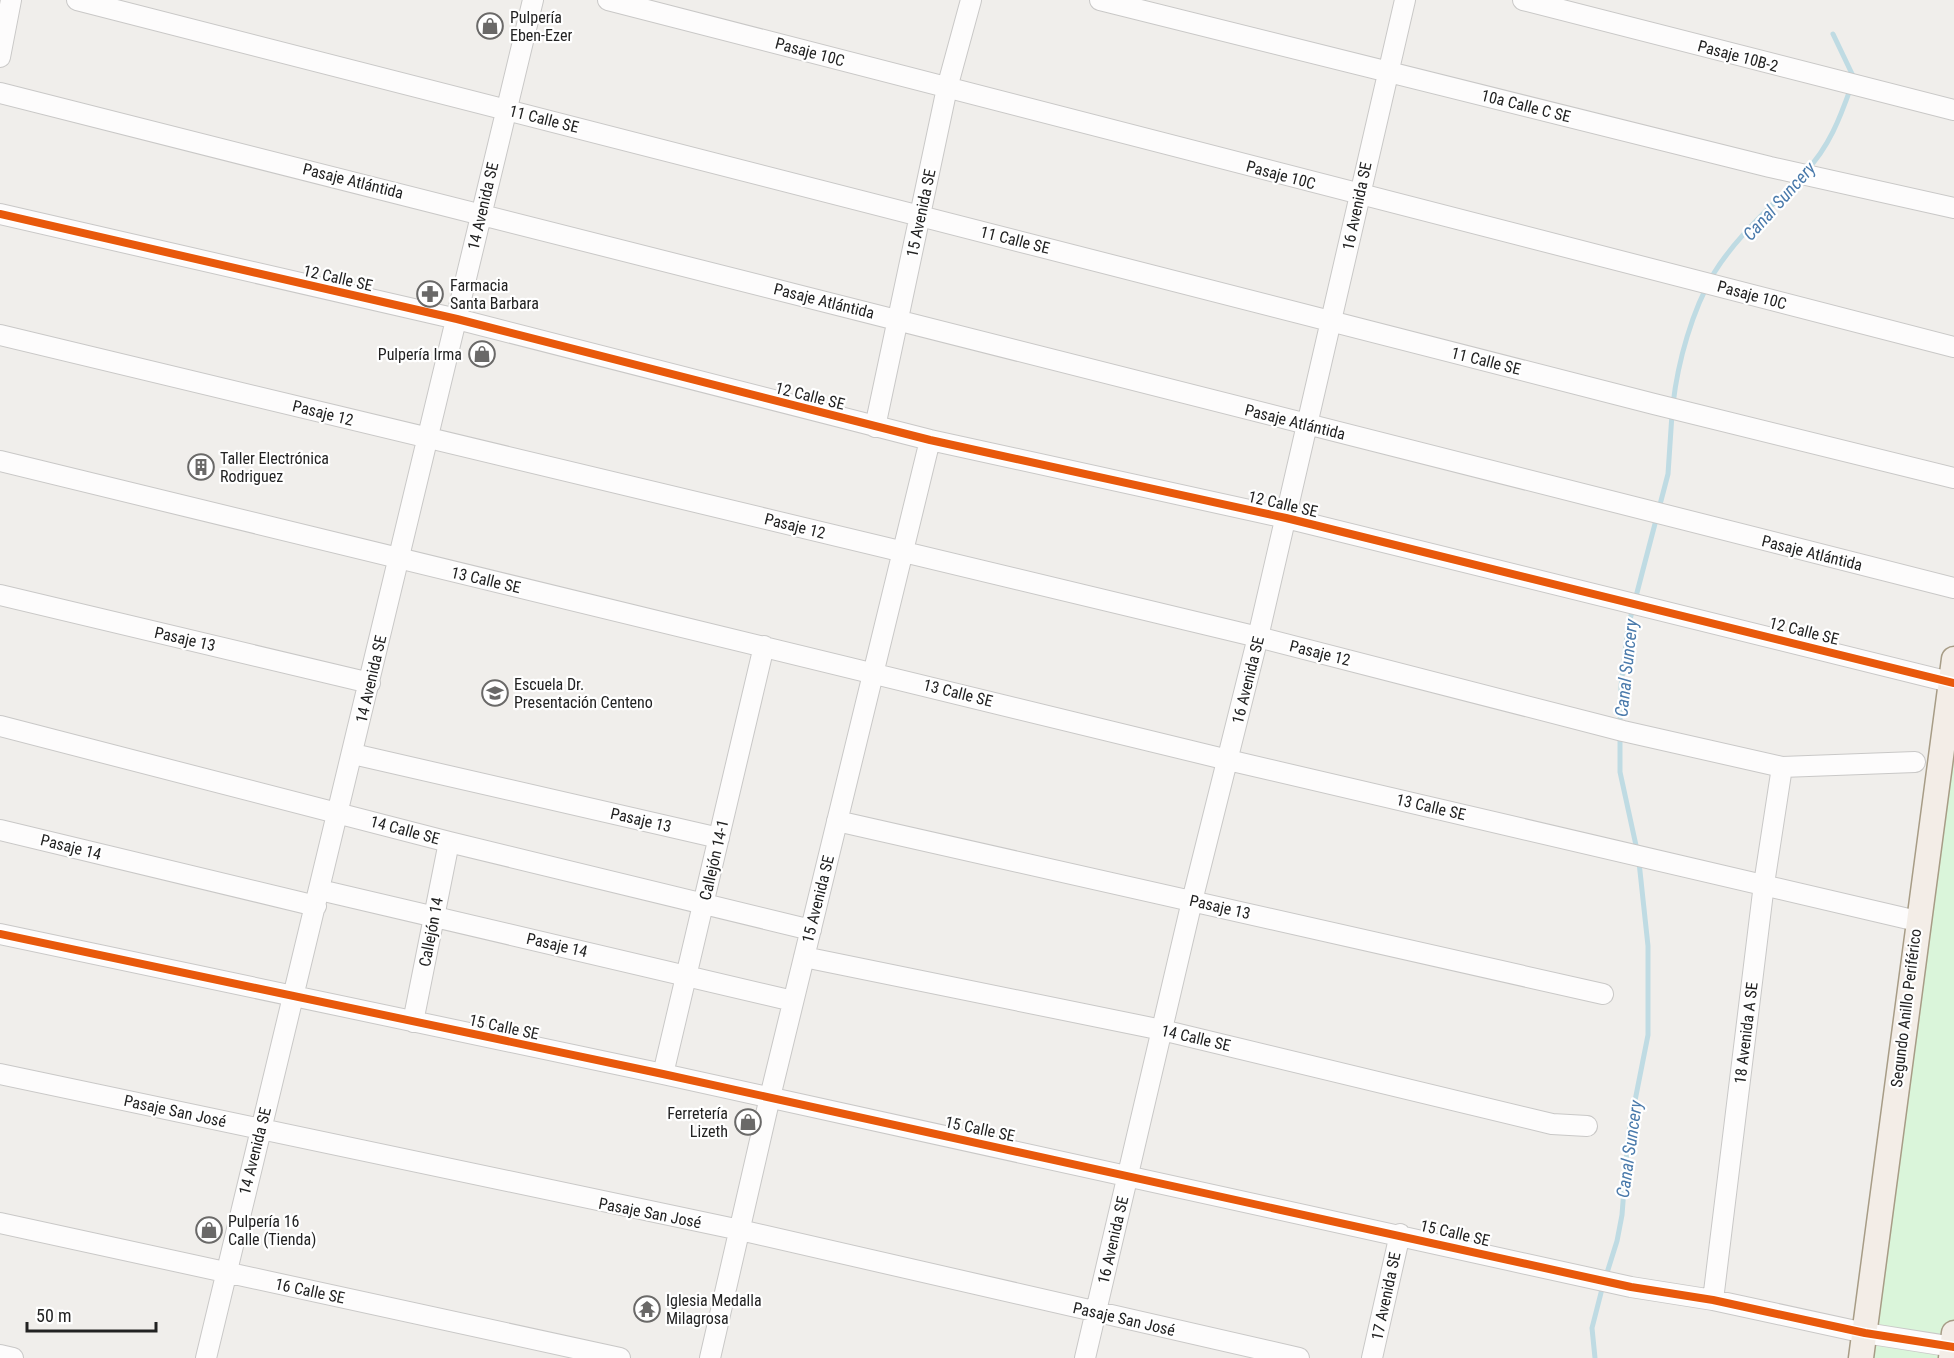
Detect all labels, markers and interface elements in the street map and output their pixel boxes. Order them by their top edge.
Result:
place label: Pulpería Eben-Ezer [510,8,572,45]
shop icon: Pulpería Eben-Ezer [475,11,505,41]
street label: Pasaje 10C [773,34,847,70]
street label: Pasaje 10B-2 [1696,36,1780,76]
street label: 10a Calle C SE [1479,86,1573,126]
street label: 11 Calle SE [507,101,581,137]
street label: Pasaje 10C [1244,157,1318,193]
water label: Canal Suncery [1738,157,1820,244]
street label: Pasaje Atlántida [301,159,405,203]
street label: 14 Avenida SE [464,160,502,252]
street label: 16 Avenida SE [1338,160,1376,252]
street label: 15 Avenida SE [902,167,940,259]
street label: 11 Calle SE [978,222,1052,258]
street label: 12 Calle SE [301,261,375,295]
place label: Farmacia Santa Barbara [450,276,539,313]
street label: Pasaje 10C [1715,277,1789,313]
pharmacy icon: Farmacia Santa Barbara [415,279,445,309]
street label: Pasaje Atlántida [772,279,876,323]
shop icon: Pulpería Irma [467,339,497,369]
street label: 11 Calle SE [1449,343,1523,379]
place label: Pulpería Irma [378,345,462,364]
street label: 12 Calle SE [773,378,847,414]
street label: Pasaje 12 [291,396,355,430]
street label: Pasaje Atlántida [1243,400,1347,444]
place label: Taller Electrónica Rodriguez [220,449,329,486]
building icon: Taller Electrónica Rodriguez [186,452,216,482]
street label: 12 Calle SE [1246,487,1320,521]
street label: Pasaje 12 [763,509,827,543]
street label: Pasaje Atlántida [1760,531,1864,575]
street label: 13 Calle SE [449,563,523,597]
street label: 12 Calle SE [1767,613,1841,649]
water label: Canal Suncery [1610,617,1642,718]
street label: Pasaje 13 [153,623,217,655]
street label: 14 Avenida SE [352,633,390,725]
street label: 16 Avenida SE [1228,634,1268,726]
street label: Pasaje 12 [1288,636,1352,670]
place label: Escuela Dr. Presentación Centeno [514,675,653,712]
street label: 13 Calle SE [921,675,995,711]
school or university icon: Escuela Dr. Presentación Centeno [480,678,510,708]
street label: 13 Calle SE [1394,790,1468,824]
street label: Pasaje 13 [609,804,673,836]
street label: 14 Calle SE [368,812,442,848]
street label: Callejón 14-1 [695,818,733,902]
street label: Pasaje 14 [39,830,103,864]
street label: 15 Avenida SE [798,853,838,945]
street label: Pasaje 13 [1188,891,1252,923]
street label: Callejón 14 [415,896,447,968]
street label: Segundo Anillo Periférico [1887,928,1925,1088]
street label: Pasaje 14 [525,929,589,961]
street label: 18 Avenida A SE [1730,981,1762,1085]
street label: 15 Calle SE [467,1010,541,1044]
street label: 14 Calle SE [1159,1021,1233,1055]
street label: Pasaje San José [122,1091,228,1131]
water label: Canal Suncery [1612,1098,1646,1199]
place label: Ferretería Lizeth [667,1104,728,1141]
street label: 14 Avenida SE [235,1105,275,1197]
shop icon: Ferretería Lizeth [733,1107,763,1137]
street label: 15 Calle SE [943,1112,1017,1146]
street label: Pasaje San José [597,1194,703,1232]
street label: 16 Avenida SE [1094,1194,1132,1286]
place label: Pulpería 16 Calle (Tienda) [228,1212,316,1249]
shop icon: Pulpería 16 Calle (Tienda) [194,1215,224,1245]
street label: 15 Calle SE [1418,1216,1492,1250]
street label: 17 Avenida SE [1367,1250,1405,1342]
street label: 16 Calle SE [273,1274,347,1308]
place label: Iglesia Medalla Milagrosa [666,1291,762,1328]
temple icon: Iglesia Medalla Milagrosa [632,1294,662,1324]
scale bar [27,1295,156,1333]
street label: Pasaje San José [1071,1298,1177,1340]
text: 50 m [36,1305,71,1326]

